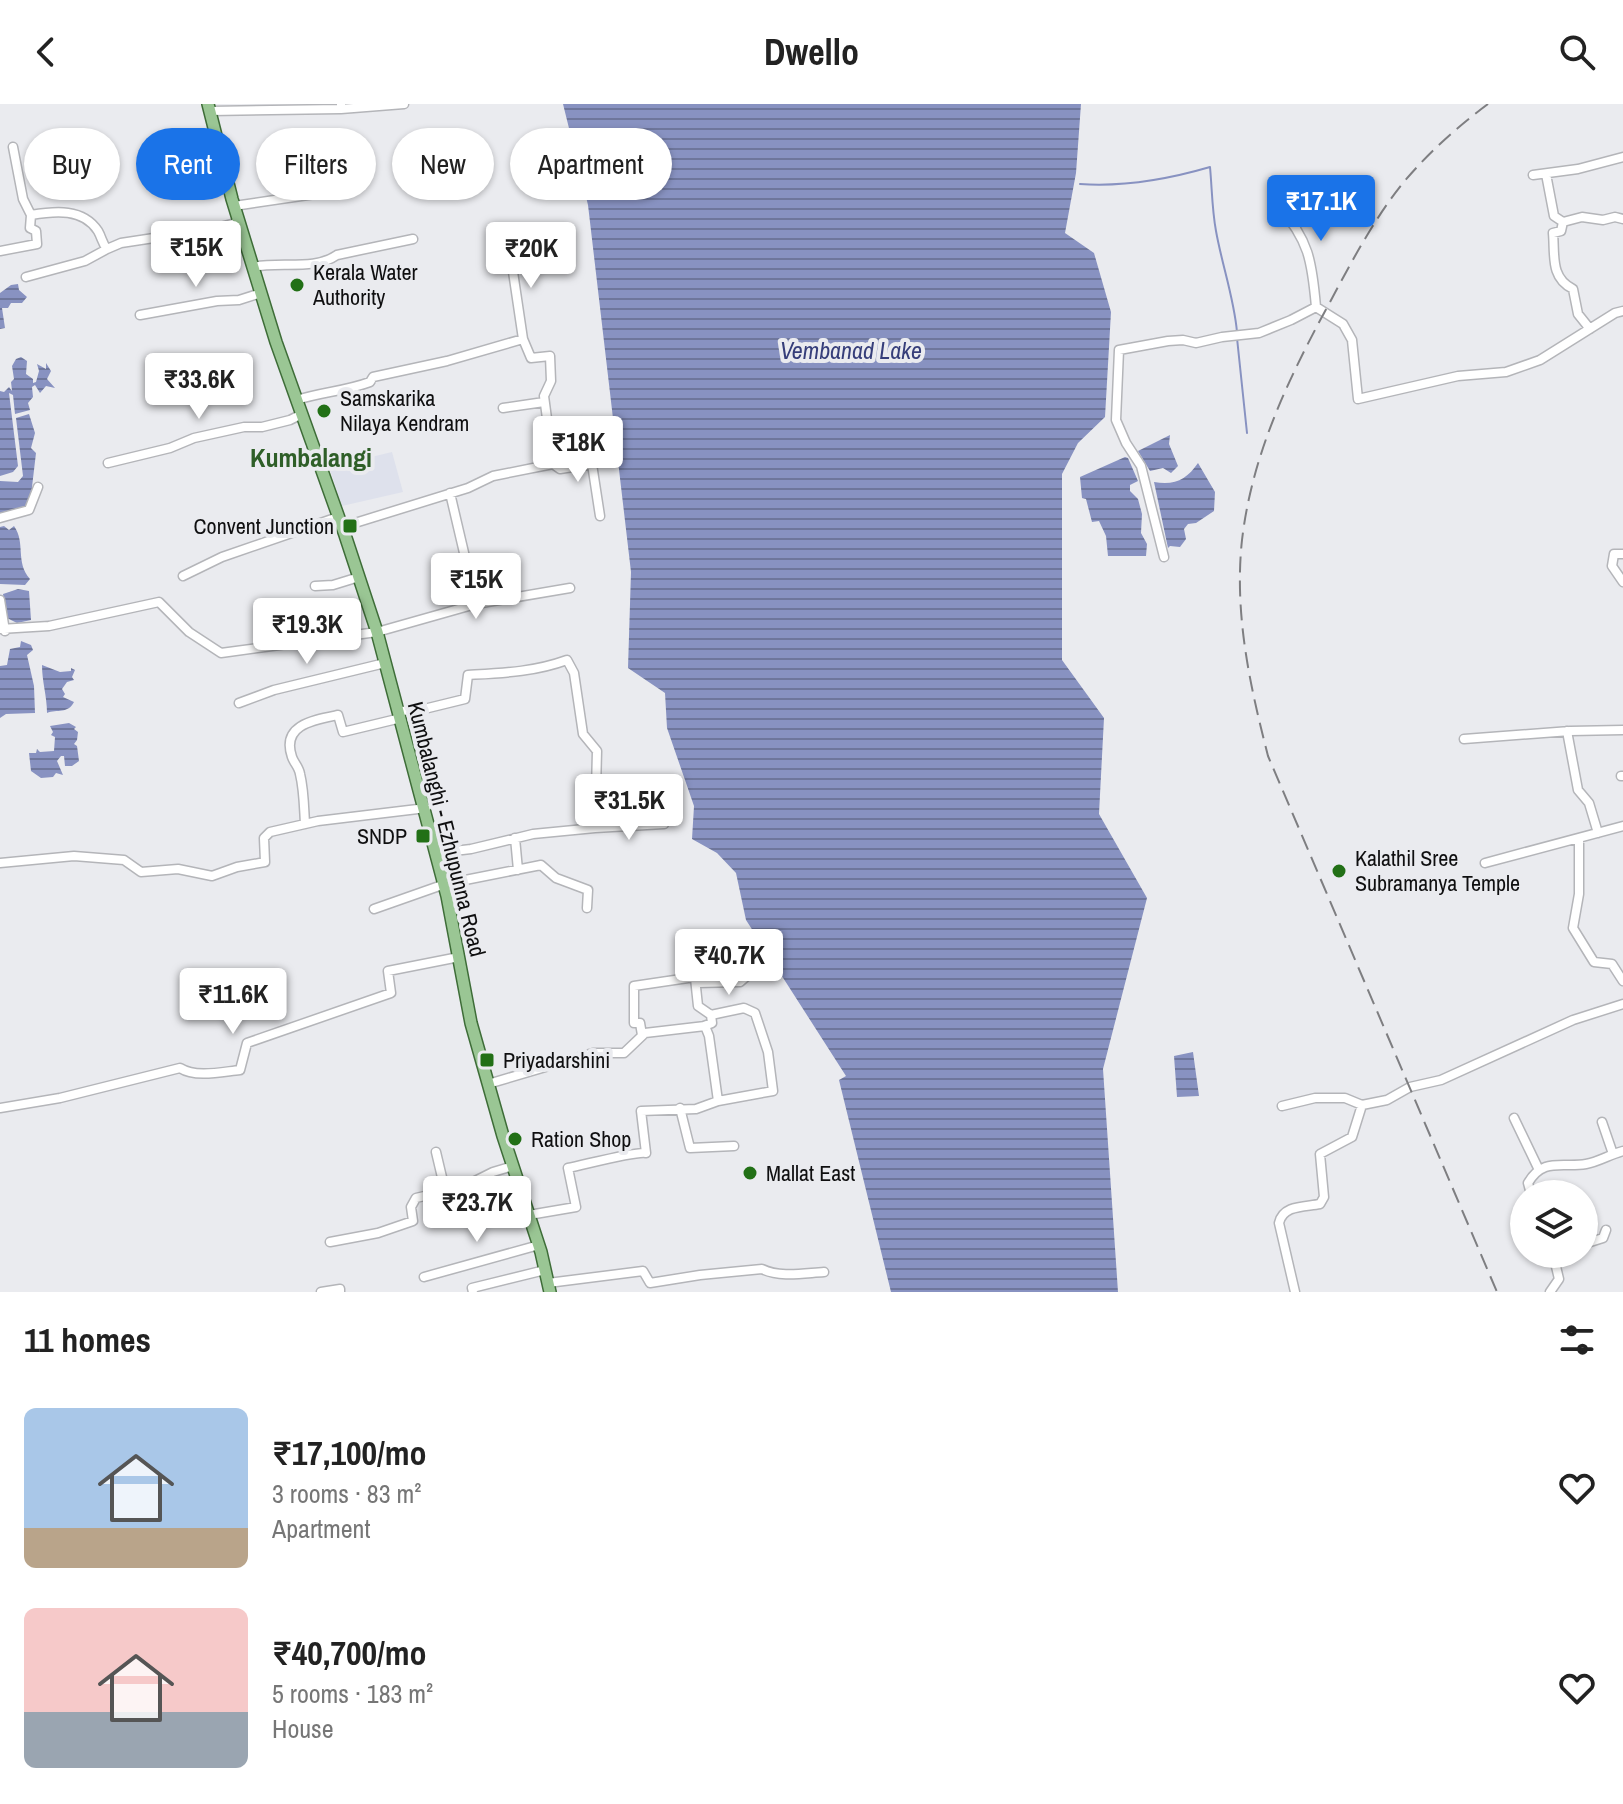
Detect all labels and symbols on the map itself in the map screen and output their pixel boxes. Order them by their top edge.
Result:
pin: ₹17.1K [1256,175,1386,243]
pin: ₹15K [149,221,243,289]
pin: ₹20K [484,222,578,290]
place label: Kerala Water Authority [312,257,418,312]
marker: Kerala Water Authority [288,276,306,294]
water label: Vembanad Lake [780,334,922,366]
pin: ₹33.6K [134,353,264,421]
place label: Samskarika Nilaya Kendram [340,383,469,438]
marker: Samskarika Nilaya Kendram [315,402,333,420]
pin: ₹18K [531,416,625,484]
district label: Kumbalangi [250,440,372,475]
place label: Convent Junction [194,511,334,541]
marker: Convent Junction [341,517,359,535]
pin: ₹15K [429,553,523,621]
pin: ₹19.3K [242,598,372,666]
street label: Kumbalanghi - Ezhupunna Road [401,698,493,960]
pin: ₹31.5K [564,774,694,842]
place label: SNDP [357,821,407,851]
marker: SNDP [414,827,432,845]
place label: Kalathil Sree Subramanya Temple [1355,843,1520,898]
marker: Kalathil Sree Subramanya Temple [1330,862,1348,880]
pin: ₹40.7K [664,929,794,997]
pin: ₹11.6K [168,968,298,1036]
place label: Priyadarshini [503,1045,610,1075]
marker: Priyadarshini [478,1051,496,1069]
place label: Ration Shop [531,1124,631,1154]
marker: Ration Shop [506,1130,524,1148]
place label: Mallat East [766,1158,855,1188]
marker: Mallat East [741,1164,759,1182]
pin: ₹23.7K [412,1176,542,1244]

